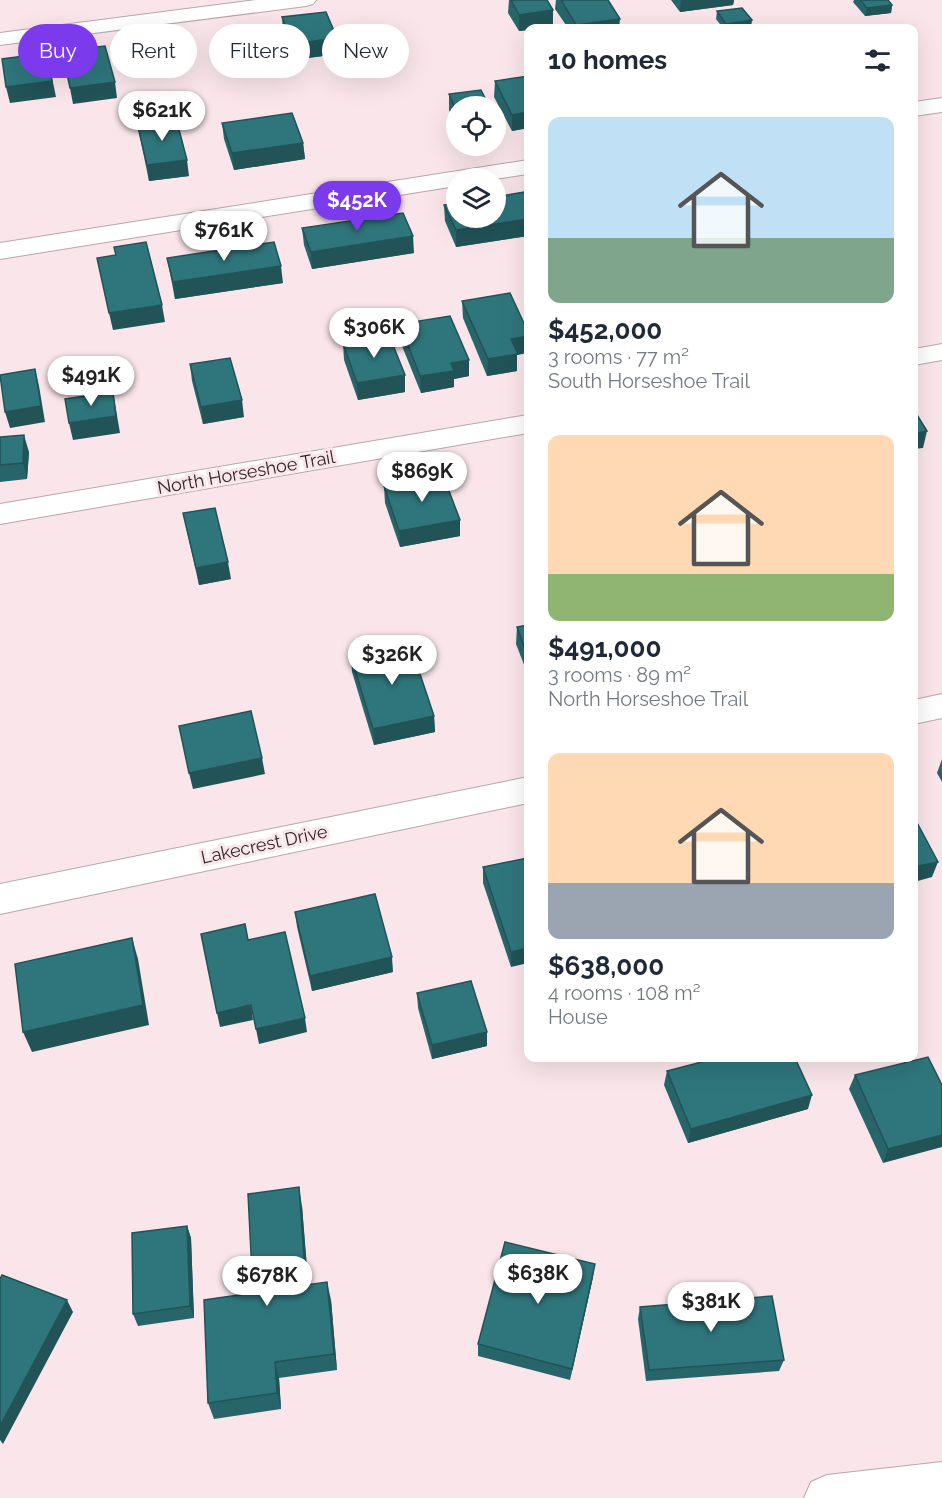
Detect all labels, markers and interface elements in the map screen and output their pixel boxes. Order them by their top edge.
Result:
chip: Buy [18,24,98,78]
chip: Rent [110,24,197,78]
chip: Filters [209,24,310,78]
chip: New [322,24,409,78]
icon: filters [861,44,894,77]
text: 10 homes [548,45,667,75]
pin: $621K [120,91,204,142]
map controls [446,96,506,228]
button: locate [446,96,506,156]
text: $621K [132,98,192,122]
icon: home [667,156,775,264]
button: layers [446,168,506,228]
pin: $452K [315,181,399,232]
text: $452K [327,188,387,212]
pin: $761K [182,211,266,262]
text: $761K [194,218,254,242]
pin: $306K [332,308,416,359]
text: $306K [343,315,405,339]
text: $452,000 [548,315,662,345]
text: 3 rooms · 77 m² [548,345,689,369]
pin: $491K [49,356,133,407]
text: $491K [61,363,121,387]
text: South Horseshoe Trail [548,369,750,393]
street label: North Horseshoe Trail [155,446,337,498]
pin: $869K [380,452,464,503]
text: $869K [391,459,453,483]
icon: home [667,474,775,582]
text: $491,000 [548,633,661,663]
pin: $326K [350,635,434,686]
text: $326K [362,642,422,666]
text: 3 rooms · 89 m² [548,663,691,687]
text: North Horseshoe Trail [548,687,748,711]
icon: home [667,792,775,900]
street label: Lakecrest Drive [199,820,330,868]
text: $638,000 [548,951,664,981]
text: 4 rooms · 108 m² [548,981,700,1005]
text: House [548,1005,608,1029]
pin: $638K [496,1254,580,1305]
pin: $678K [225,1256,309,1307]
text: $638K [507,1261,569,1285]
text: $678K [236,1263,298,1287]
pin: $381K [669,1282,753,1333]
text: $381K [681,1289,741,1313]

